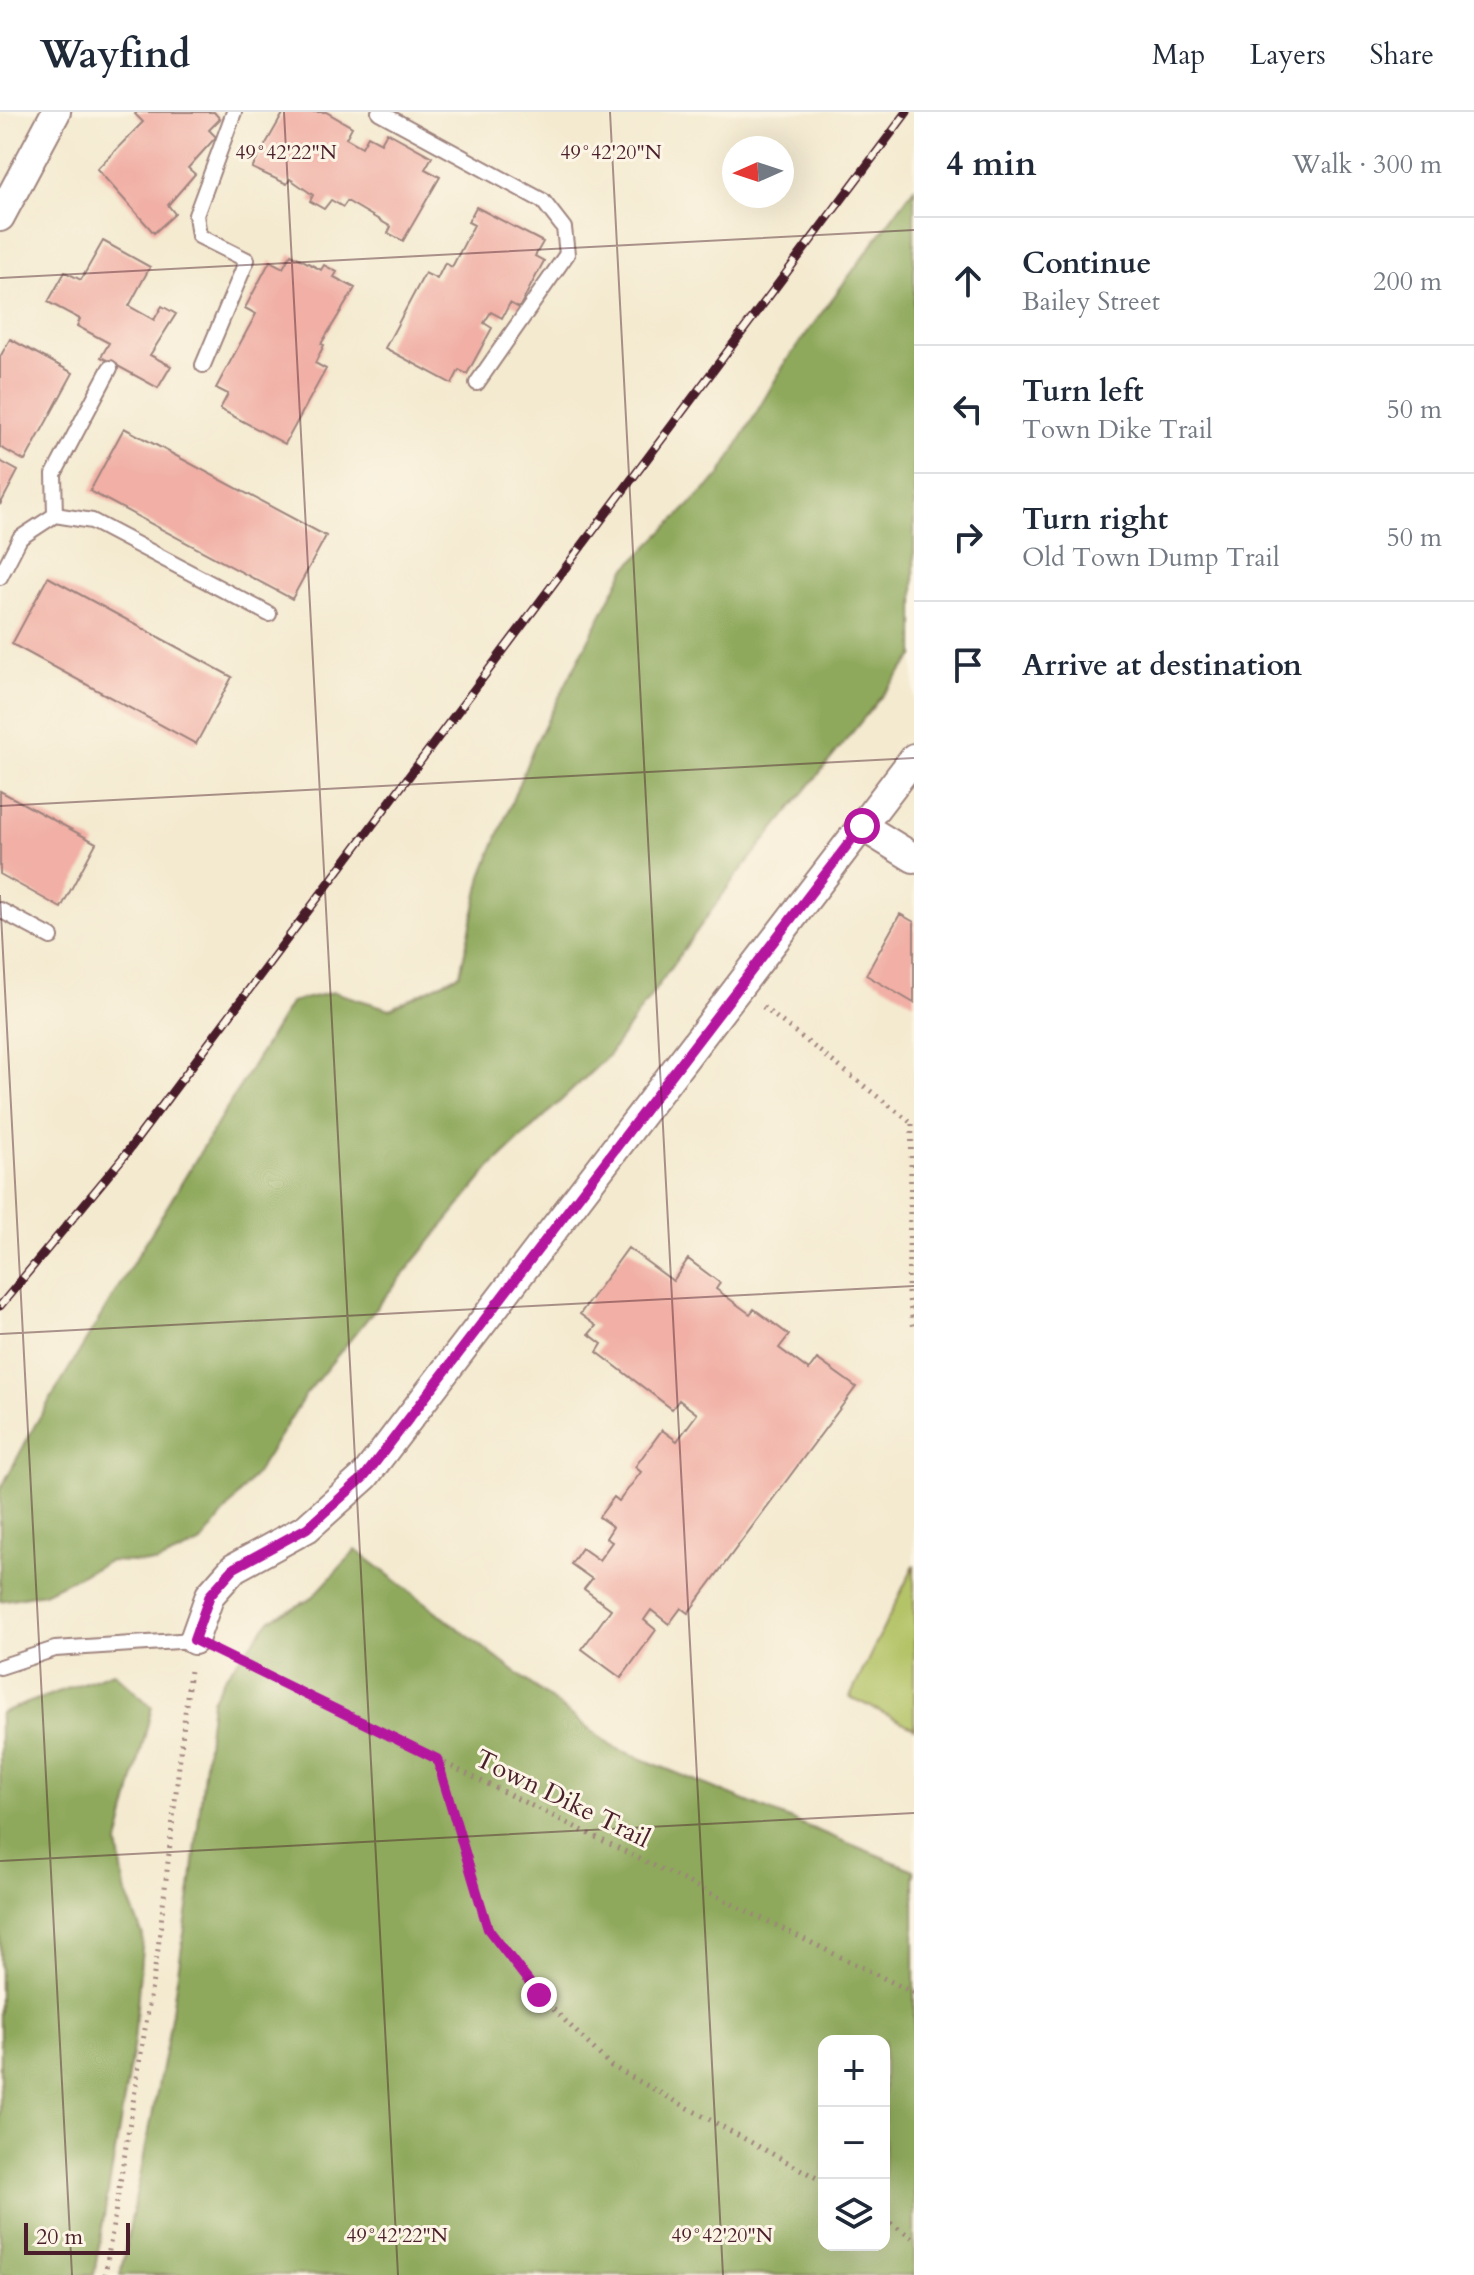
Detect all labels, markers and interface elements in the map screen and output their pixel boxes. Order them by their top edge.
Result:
text: Wayfind [40,29,190,81]
text: Map [1152,36,1205,74]
text: Layers [1249,36,1326,74]
text: Share [1370,36,1434,74]
north arrow [722,136,794,208]
text: 49°42'22"N [235,139,337,166]
text: 49°42'20"N [560,139,662,166]
text: 4 min [946,141,1037,187]
text: Walk · 300 m [1292,147,1442,182]
text: Continue [1022,243,1151,284]
icon: ahead [946,259,990,303]
text: 200 m [1373,264,1442,299]
text: Bailey Street [1022,284,1160,319]
text: Turn left [1022,371,1144,412]
icon: left [946,387,990,431]
text: 50 m [1386,392,1442,427]
text: Town Dike Trail [1022,412,1213,447]
text: Turn right [1022,499,1168,540]
icon: right [946,515,990,559]
text: 50 m [1386,520,1442,555]
text: Old Town Dump Trail [1022,540,1280,575]
icon: arrive [946,643,990,687]
text: Arrive at destination [1022,645,1302,686]
route start [844,808,880,844]
street label: Town Dike Trail [469,1741,656,1856]
route end [521,1977,557,2013]
map controls [818,2035,890,2251]
button: + [818,2035,890,2107]
button: − [818,2107,890,2179]
button: layers [818,2179,890,2251]
scale bar [24,2219,130,2255]
text: 20 m [36,2222,83,2252]
text: 49°42'22"N [346,2222,448,2249]
text: 49°42'20"N [671,2222,773,2249]

